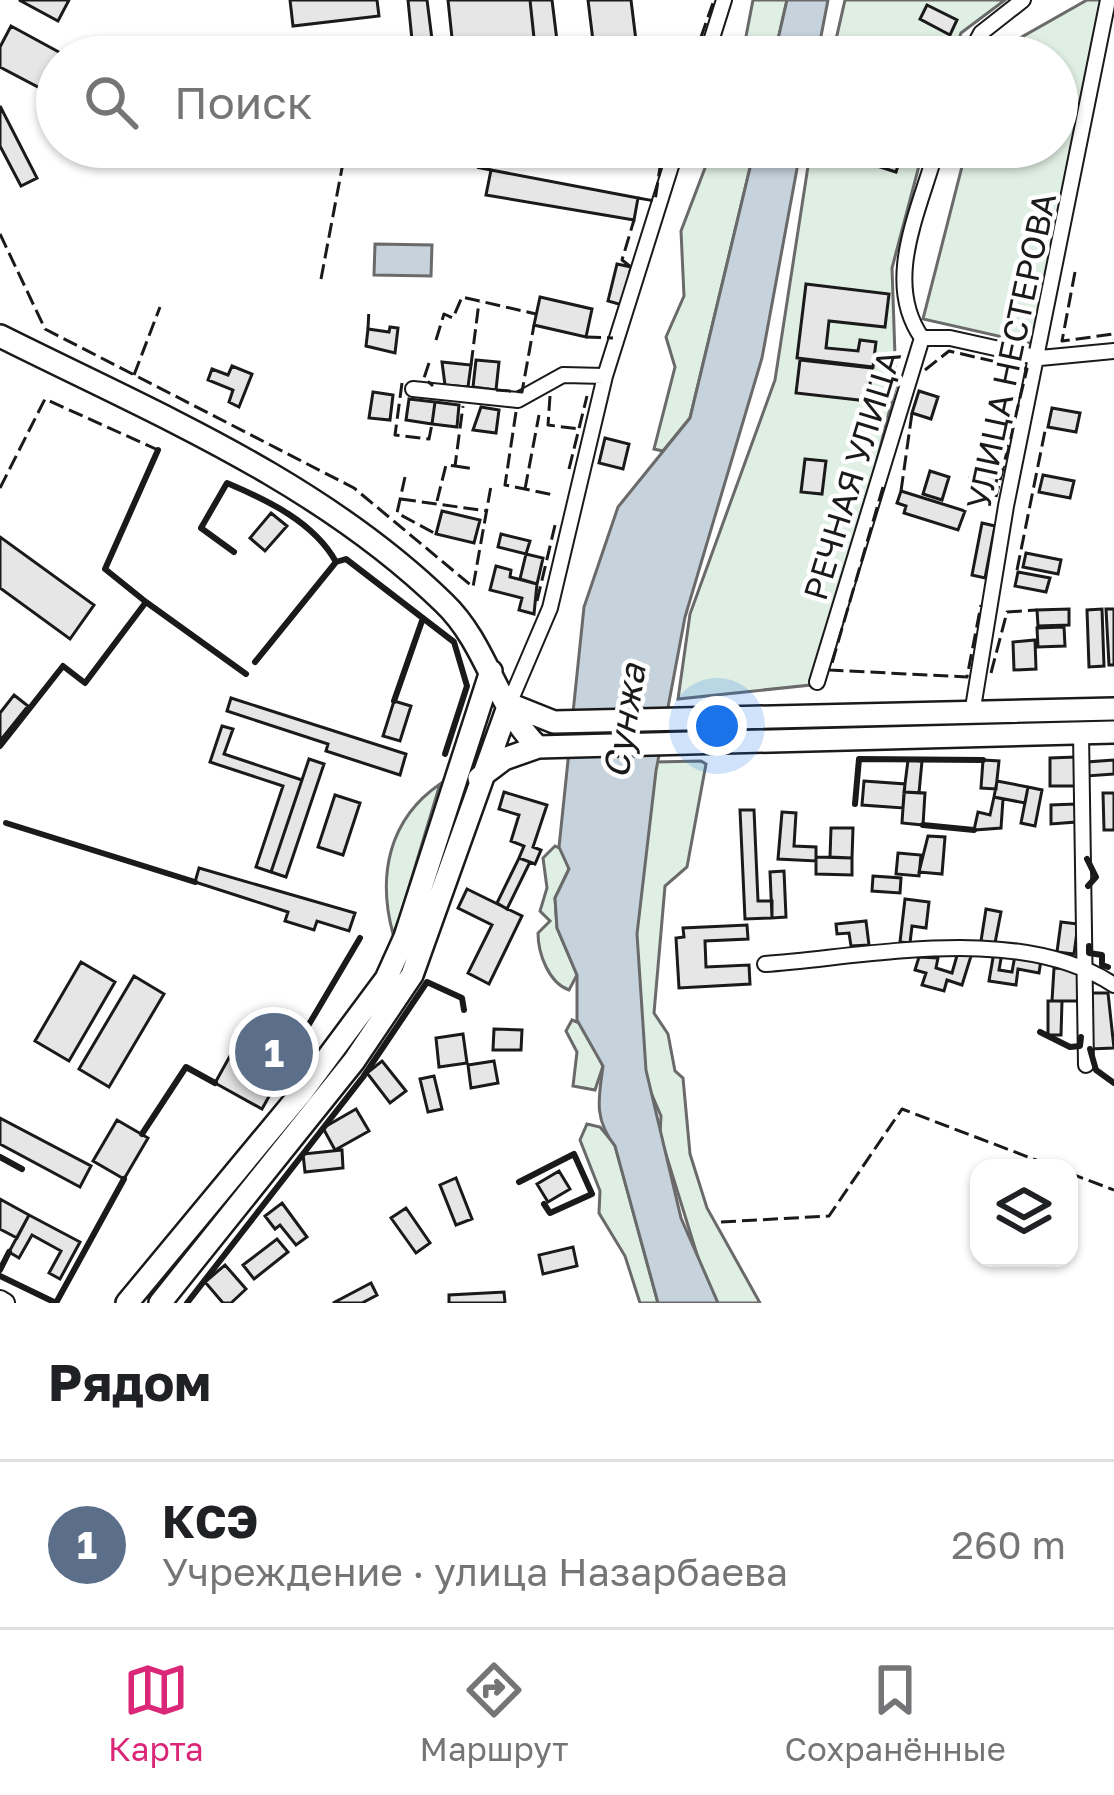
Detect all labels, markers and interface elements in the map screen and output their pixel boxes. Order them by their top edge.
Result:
search box [36,36,1078,168]
icon: search [78,69,144,135]
text: Поиск [174,75,313,129]
street label: УЛИЦА НЕСТЕРОВА [958,189,1063,513]
street label: РЕЧНАЯ УЛИЦА [795,345,908,604]
water label: Сунжа [593,659,654,781]
your location [687,696,747,756]
pin: 1 [235,1007,313,1097]
map controls [970,1159,1078,1267]
button: layers [970,1159,1078,1267]
text: Рядом [48,1351,211,1412]
text: КСЭ [162,1494,259,1548]
text: 1 [77,1521,97,1568]
text: 260 m [951,1521,1066,1568]
text: Учреждение · улица Назарбаева [162,1548,788,1595]
tab: Карта [108,1657,204,1768]
tab: Маршрут [420,1657,569,1768]
tab: Сохранённые [785,1657,1006,1768]

